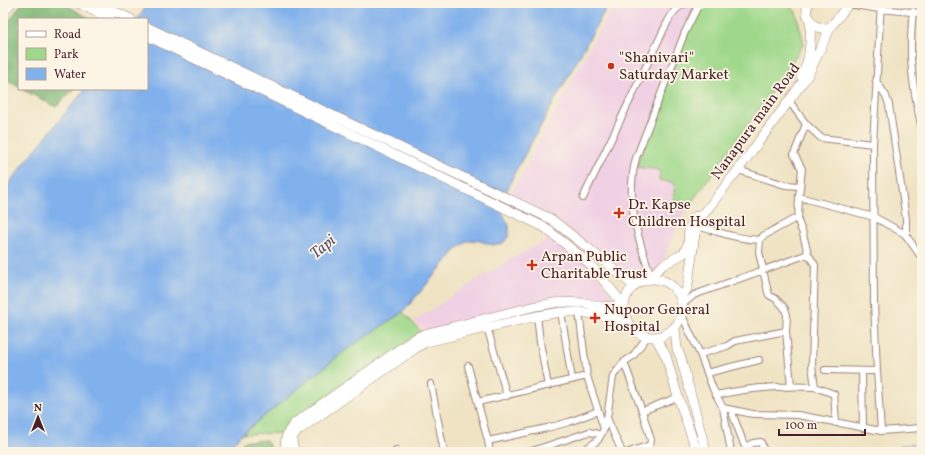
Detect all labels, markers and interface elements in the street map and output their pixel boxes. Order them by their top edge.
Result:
legend [18,18,148,90]
text: Road [54,27,81,43]
text: Park [54,47,79,63]
place label: "Shanivari" Saturday Market [619,48,729,86]
street label: Nanapura main Road [707,59,806,185]
marker: "Shanivari" Saturday Market [606,61,616,71]
text: Water [54,67,86,83]
place label: Dr. Kapse Children Hospital [628,195,746,233]
marker: Dr. Kapse Children Hospital [613,207,625,219]
water label: Tapi [306,230,341,265]
place label: Arpan Public Charitable Trust [541,247,648,285]
marker: Arpan Public Charitable Trust [526,259,538,271]
place label: Nupoor General Hospital [604,300,710,338]
marker: Nupoor General Hospital [589,312,601,324]
north arrow [18,397,58,437]
text: N [34,401,42,416]
scale bar [779,411,865,437]
text: 100 m [785,418,818,434]

